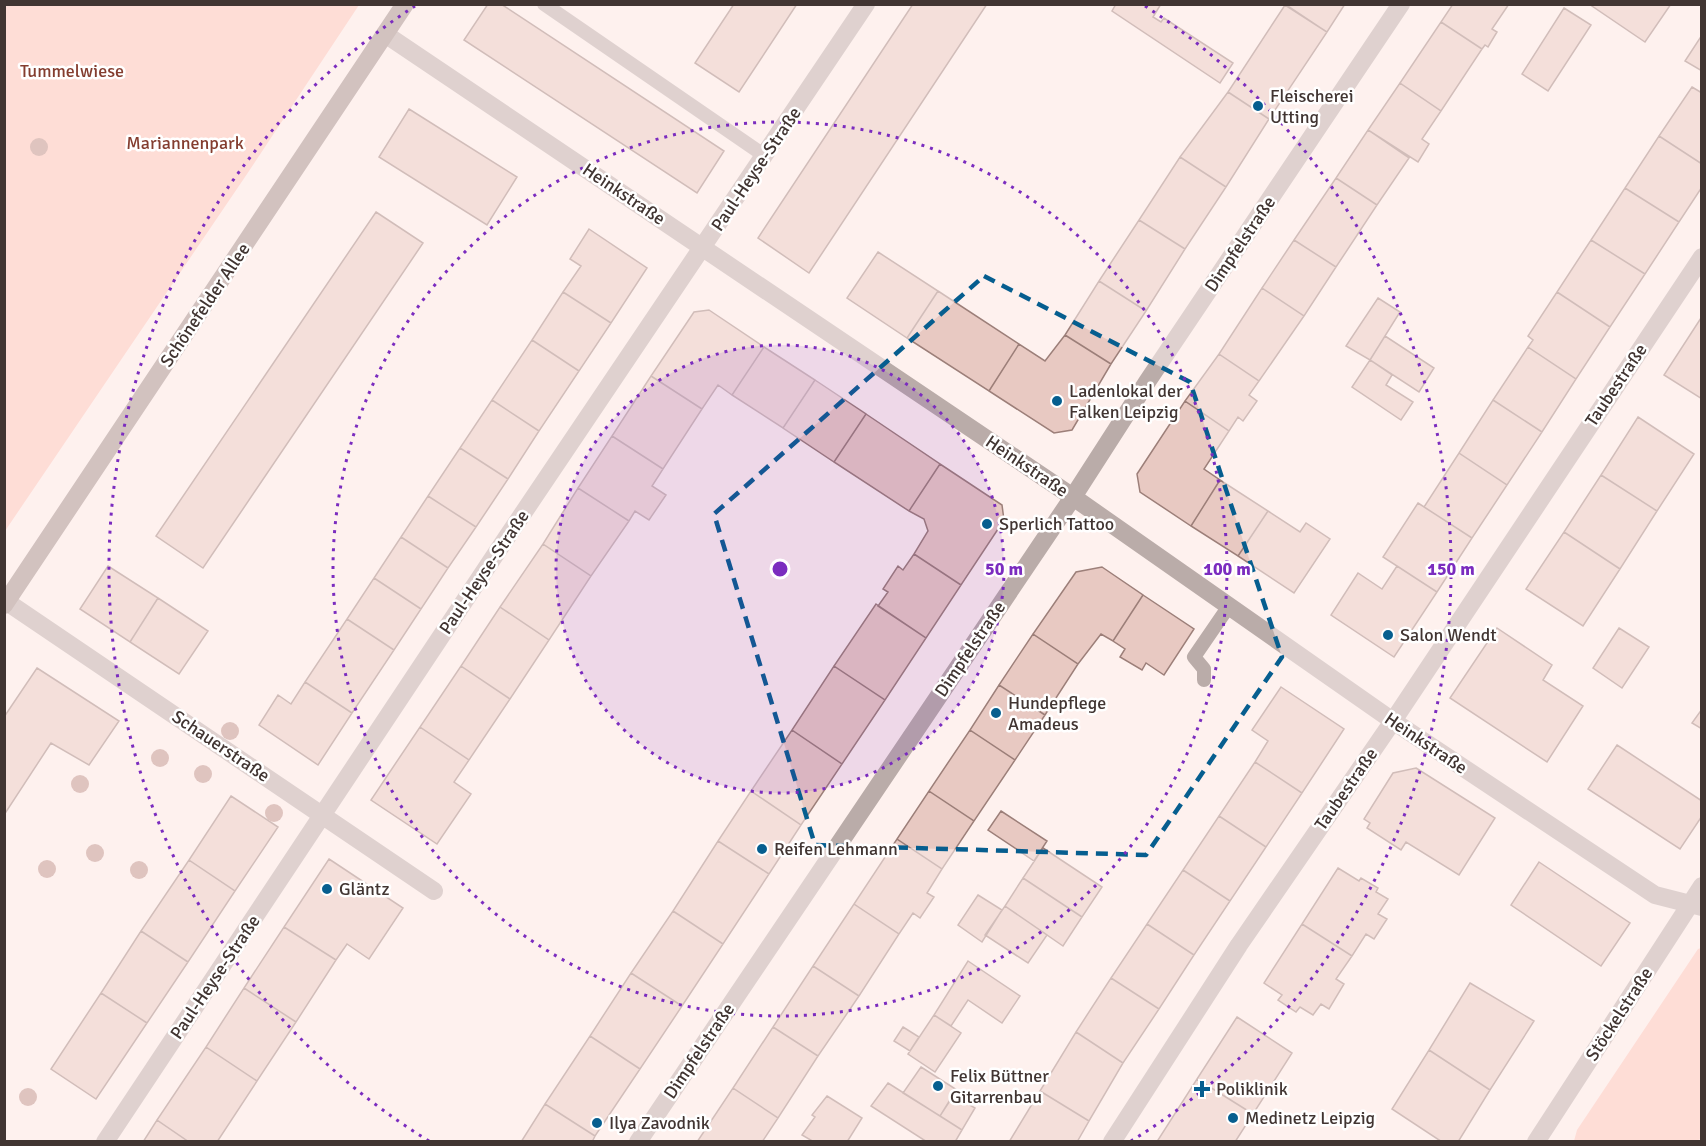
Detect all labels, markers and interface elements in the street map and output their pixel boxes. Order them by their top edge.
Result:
park label: Tummelwiese [20,60,124,82]
place label: Fleischerei Utting [1270,85,1354,128]
marker: Fleischerei Utting [1251,99,1265,113]
street label: Paul-Heyse-Straße [706,103,806,235]
park label: Mariannenpark [126,132,244,154]
street label: Heinkstraße [578,158,670,230]
street label: Dimpfelstraße [1200,192,1280,296]
street label: Schönefelder Allee [155,239,255,371]
street label: Taubestraße [1580,339,1652,431]
place label: Ladenlokal der Falken Leipzig [1069,380,1183,423]
marker: Ladenlokal der Falken Leipzig [1050,394,1064,408]
street label: Heinkstraße [981,430,1073,502]
street label: Paul-Heyse-Straße [434,506,534,638]
place label: Sperlich Tattoo [999,513,1114,535]
marker: Sperlich Tattoo [980,517,994,531]
text: 50 m [985,558,1023,580]
text: 100 m [1203,558,1251,580]
text: 150 m [1427,558,1475,580]
centre of rings [770,559,790,579]
street label: Dimpfelstraße [930,597,1010,701]
place label: Salon Wendt [1400,624,1497,646]
marker: Salon Wendt [1381,628,1395,642]
place label: Hundepflege Amadeus [1008,692,1106,735]
street label: Schauerstraße [168,705,274,787]
marker: Hundepflege Amadeus [989,706,1003,720]
street label: Heinkstraße [1380,707,1472,779]
street label: Taubestraße [1310,744,1382,834]
place label: Reifen Lehmann [774,838,898,860]
marker: Reifen Lehmann [755,842,769,856]
place label: Gläntz [339,878,389,900]
marker: Gläntz [320,882,334,896]
street label: Paul-Heyse-Straße [165,911,265,1043]
street label: Stöckelstraße [1581,963,1657,1065]
street label: Dimpfelstraße [659,999,739,1103]
place label: Felix Büttner Gitarrenbau [950,1065,1049,1108]
place label: Poliklinik [1216,1078,1288,1100]
marker: Felix Büttner Gitarrenbau [931,1079,945,1093]
marker: Poliklinik [1193,1080,1211,1098]
place label: Medinetz Leipzig [1245,1107,1375,1129]
marker: Medinetz Leipzig [1226,1111,1240,1125]
place label: Ilya Zavodnik [609,1112,710,1134]
marker: Ilya Zavodnik [590,1116,604,1130]

